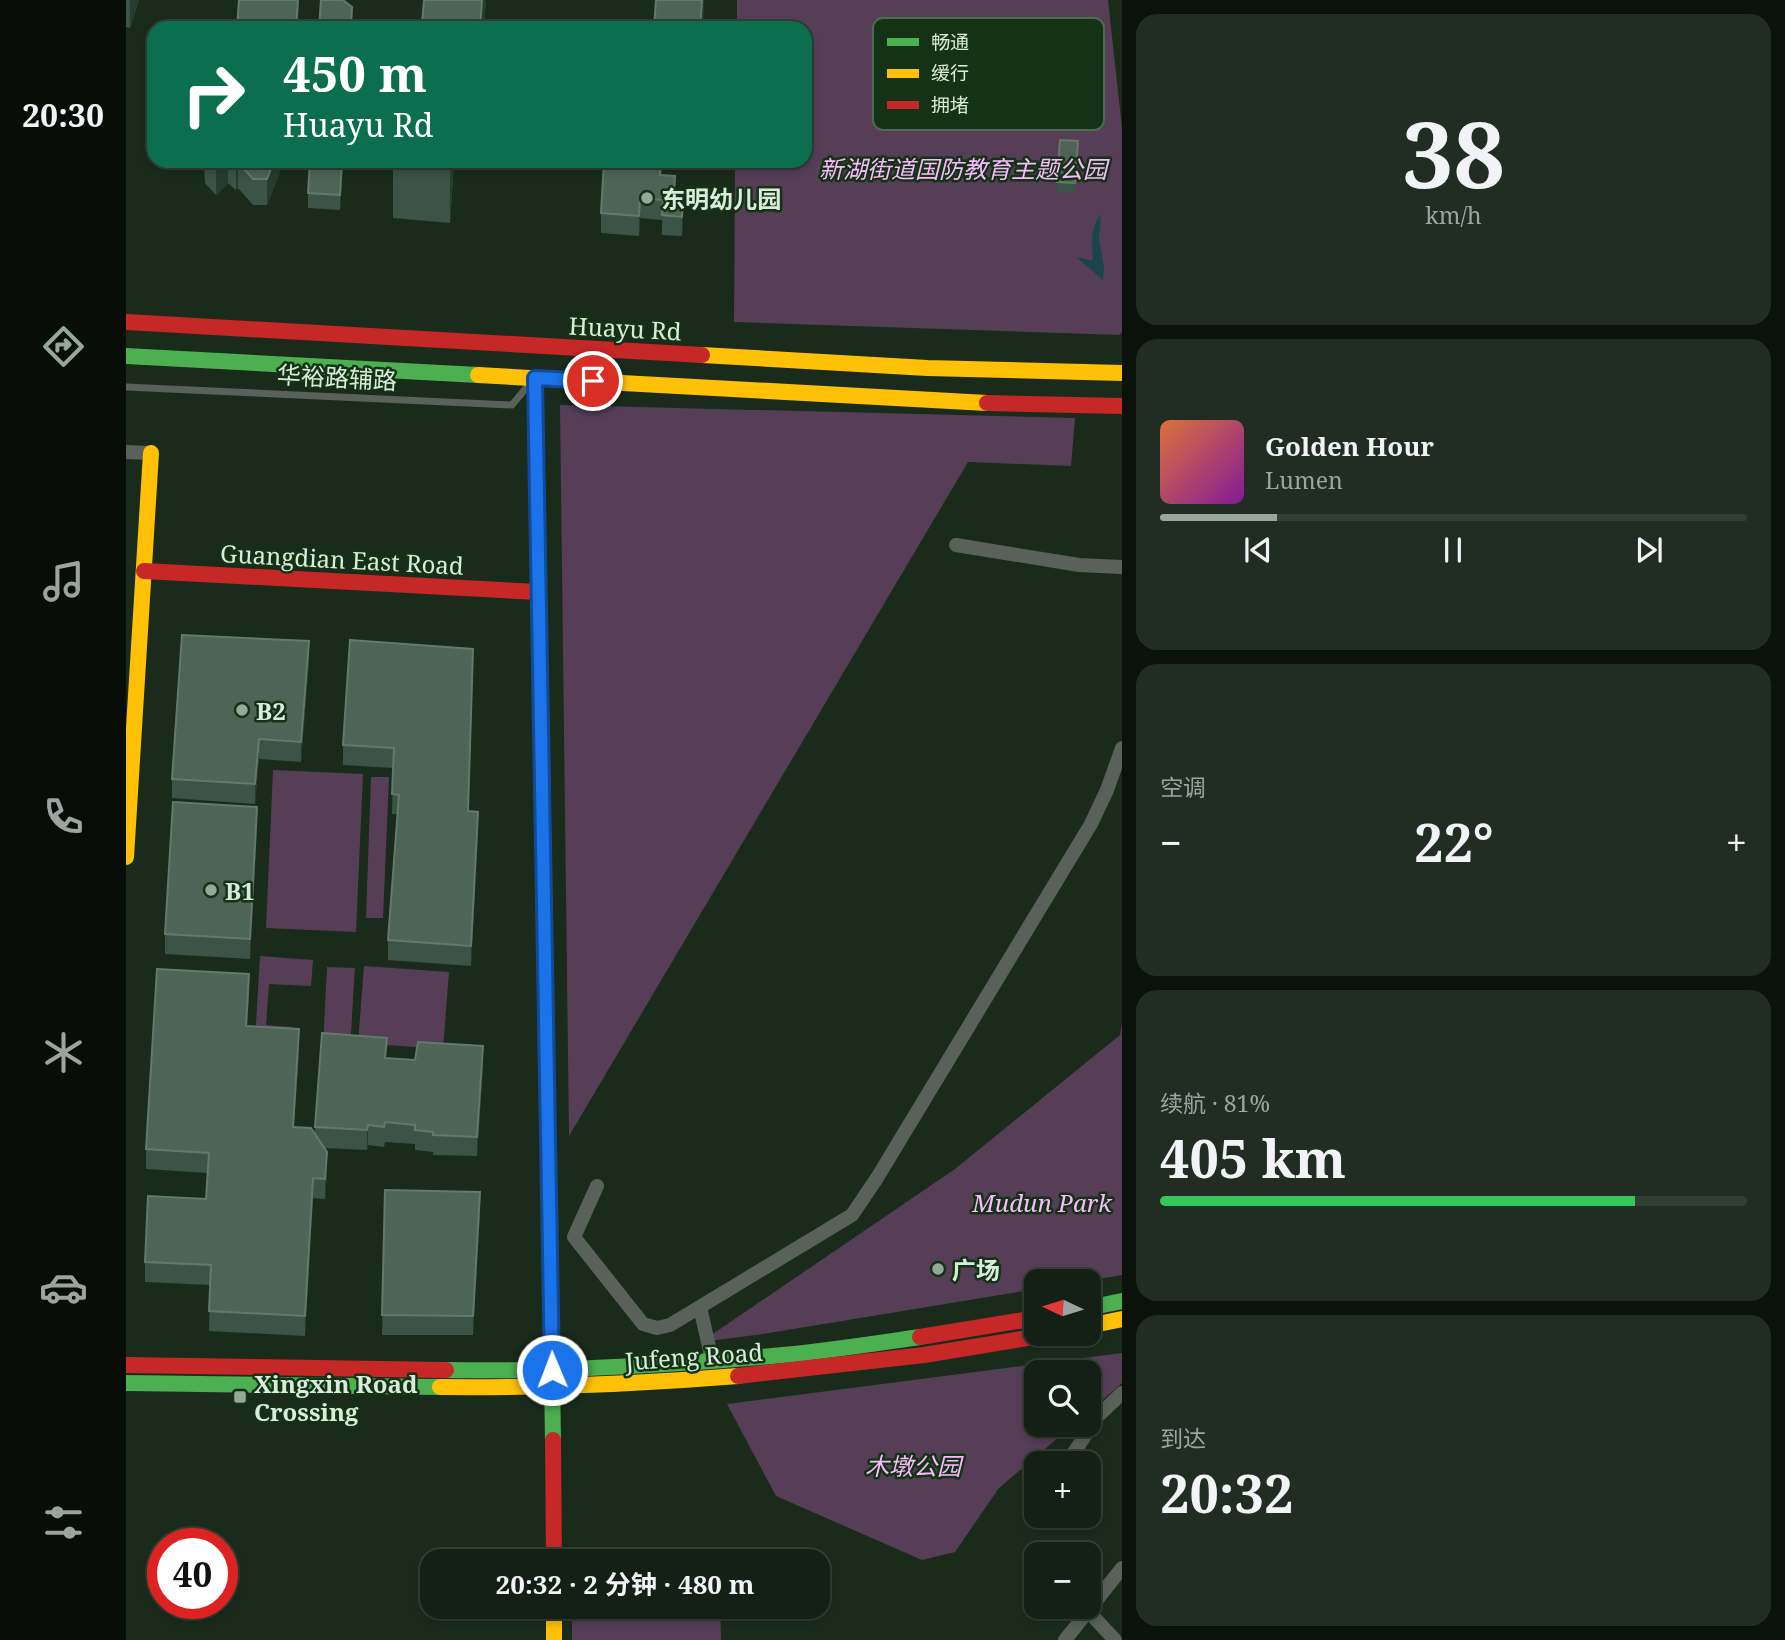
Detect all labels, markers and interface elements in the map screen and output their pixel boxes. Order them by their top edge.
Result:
legend [873,18,1104,130]
text: 畅通 [931,29,969,55]
text: 450 m [283,40,427,106]
icon: right [168,49,259,140]
text: 缓行 [931,60,969,86]
text: 38 [1402,91,1505,215]
text: 拥堵 [931,92,969,118]
text: 20:30 [22,93,104,136]
text: Huayu Rd [283,103,433,146]
park label: 新湖街道国防教育主题公园 [819,152,1110,185]
place label: 东明幼儿园 [661,182,781,215]
marker: 东明幼儿园 [639,190,655,206]
text: km/h [1425,199,1482,231]
street label: Huayu Rd [568,309,682,347]
icon: directions [39,322,88,371]
pin [563,351,623,411]
street label: 华裕路辅路 [276,357,398,397]
icon: arrive [574,362,612,400]
text: Golden Hour [1265,428,1434,464]
text: Lumen [1265,464,1343,496]
icon: previous [1239,531,1277,569]
icon: pause [1434,531,1472,569]
icon: next [1630,531,1668,569]
street label: Guangdian East Road [219,536,465,582]
icon: music [39,557,88,606]
place label: B2 [256,694,286,727]
marker: B2 [234,702,250,718]
text: 空调 [1160,771,1206,803]
icon: phone [39,792,88,841]
text: 22° [1414,806,1494,877]
text: − [1160,816,1182,868]
text: + [1726,816,1747,868]
place label: B1 [225,874,255,907]
marker: B1 [203,882,219,898]
icon: climate [39,1028,88,1077]
text: 续航 · 81% [1160,1087,1270,1119]
text: 405 km [1160,1122,1346,1193]
park label: Mudun Park [971,1186,1113,1219]
place label: 广场 [952,1253,1000,1286]
marker: 广场 [930,1261,946,1277]
icon: car [39,1263,88,1312]
north arrow [1024,1269,1101,1346]
map controls [1024,1269,1101,1619]
position arrow [515,1333,589,1407]
street label: Jufeng Road [623,1335,764,1377]
button: search [1024,1360,1101,1437]
place label: Xingxin Road Crossing [254,1367,418,1428]
marker: Xingxin Road Crossing [232,1389,248,1405]
text: 到达 [1160,1422,1206,1454]
park label: 木墩公园 [865,1449,964,1482]
button: + [1024,1451,1101,1528]
text: 20:32 [1160,1457,1293,1528]
icon: filters [39,1498,88,1547]
speed limit sign: 40 [147,1528,238,1619]
button: − [1024,1542,1101,1619]
text: 20:32 · 2 分钟 · 480 m [496,1566,754,1602]

